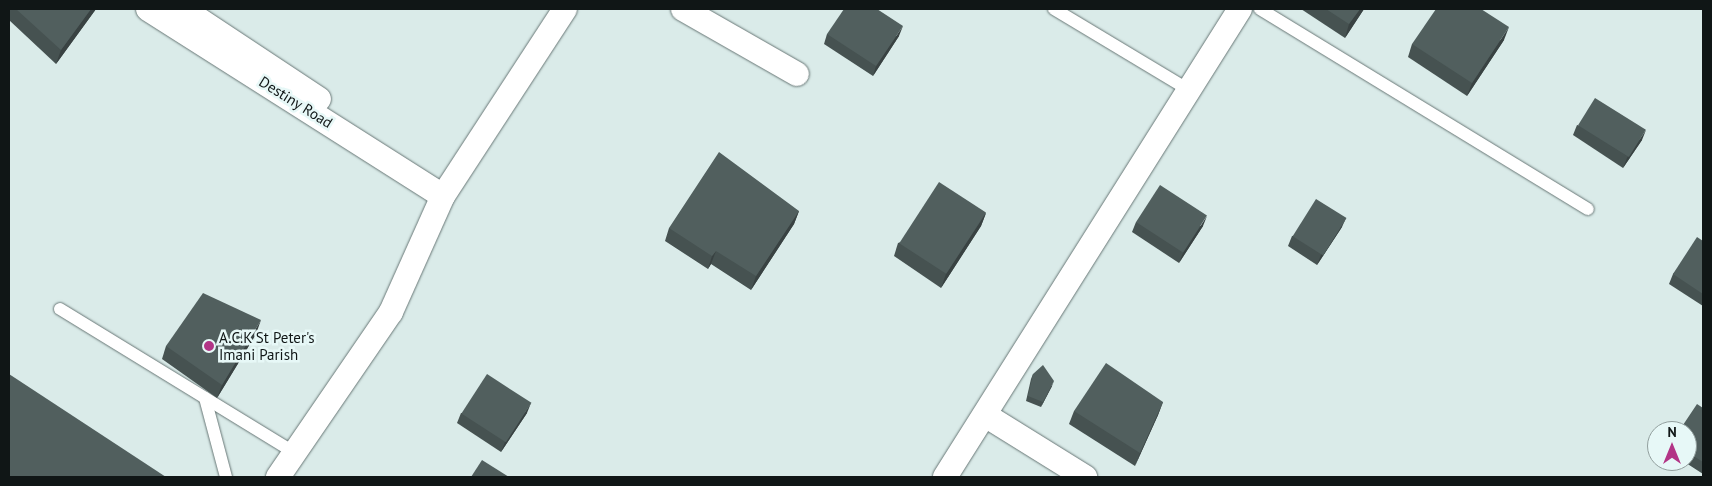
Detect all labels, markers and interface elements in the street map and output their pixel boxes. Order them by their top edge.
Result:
street label: Destiny Road [256,72,336,132]
place label: A.C.K St Peter's Imani Parish [219,328,315,363]
marker: A.C.K St Peter's Imani Parish [203,340,215,352]
north arrow [1647,421,1697,471]
text: N [1667,423,1677,441]

